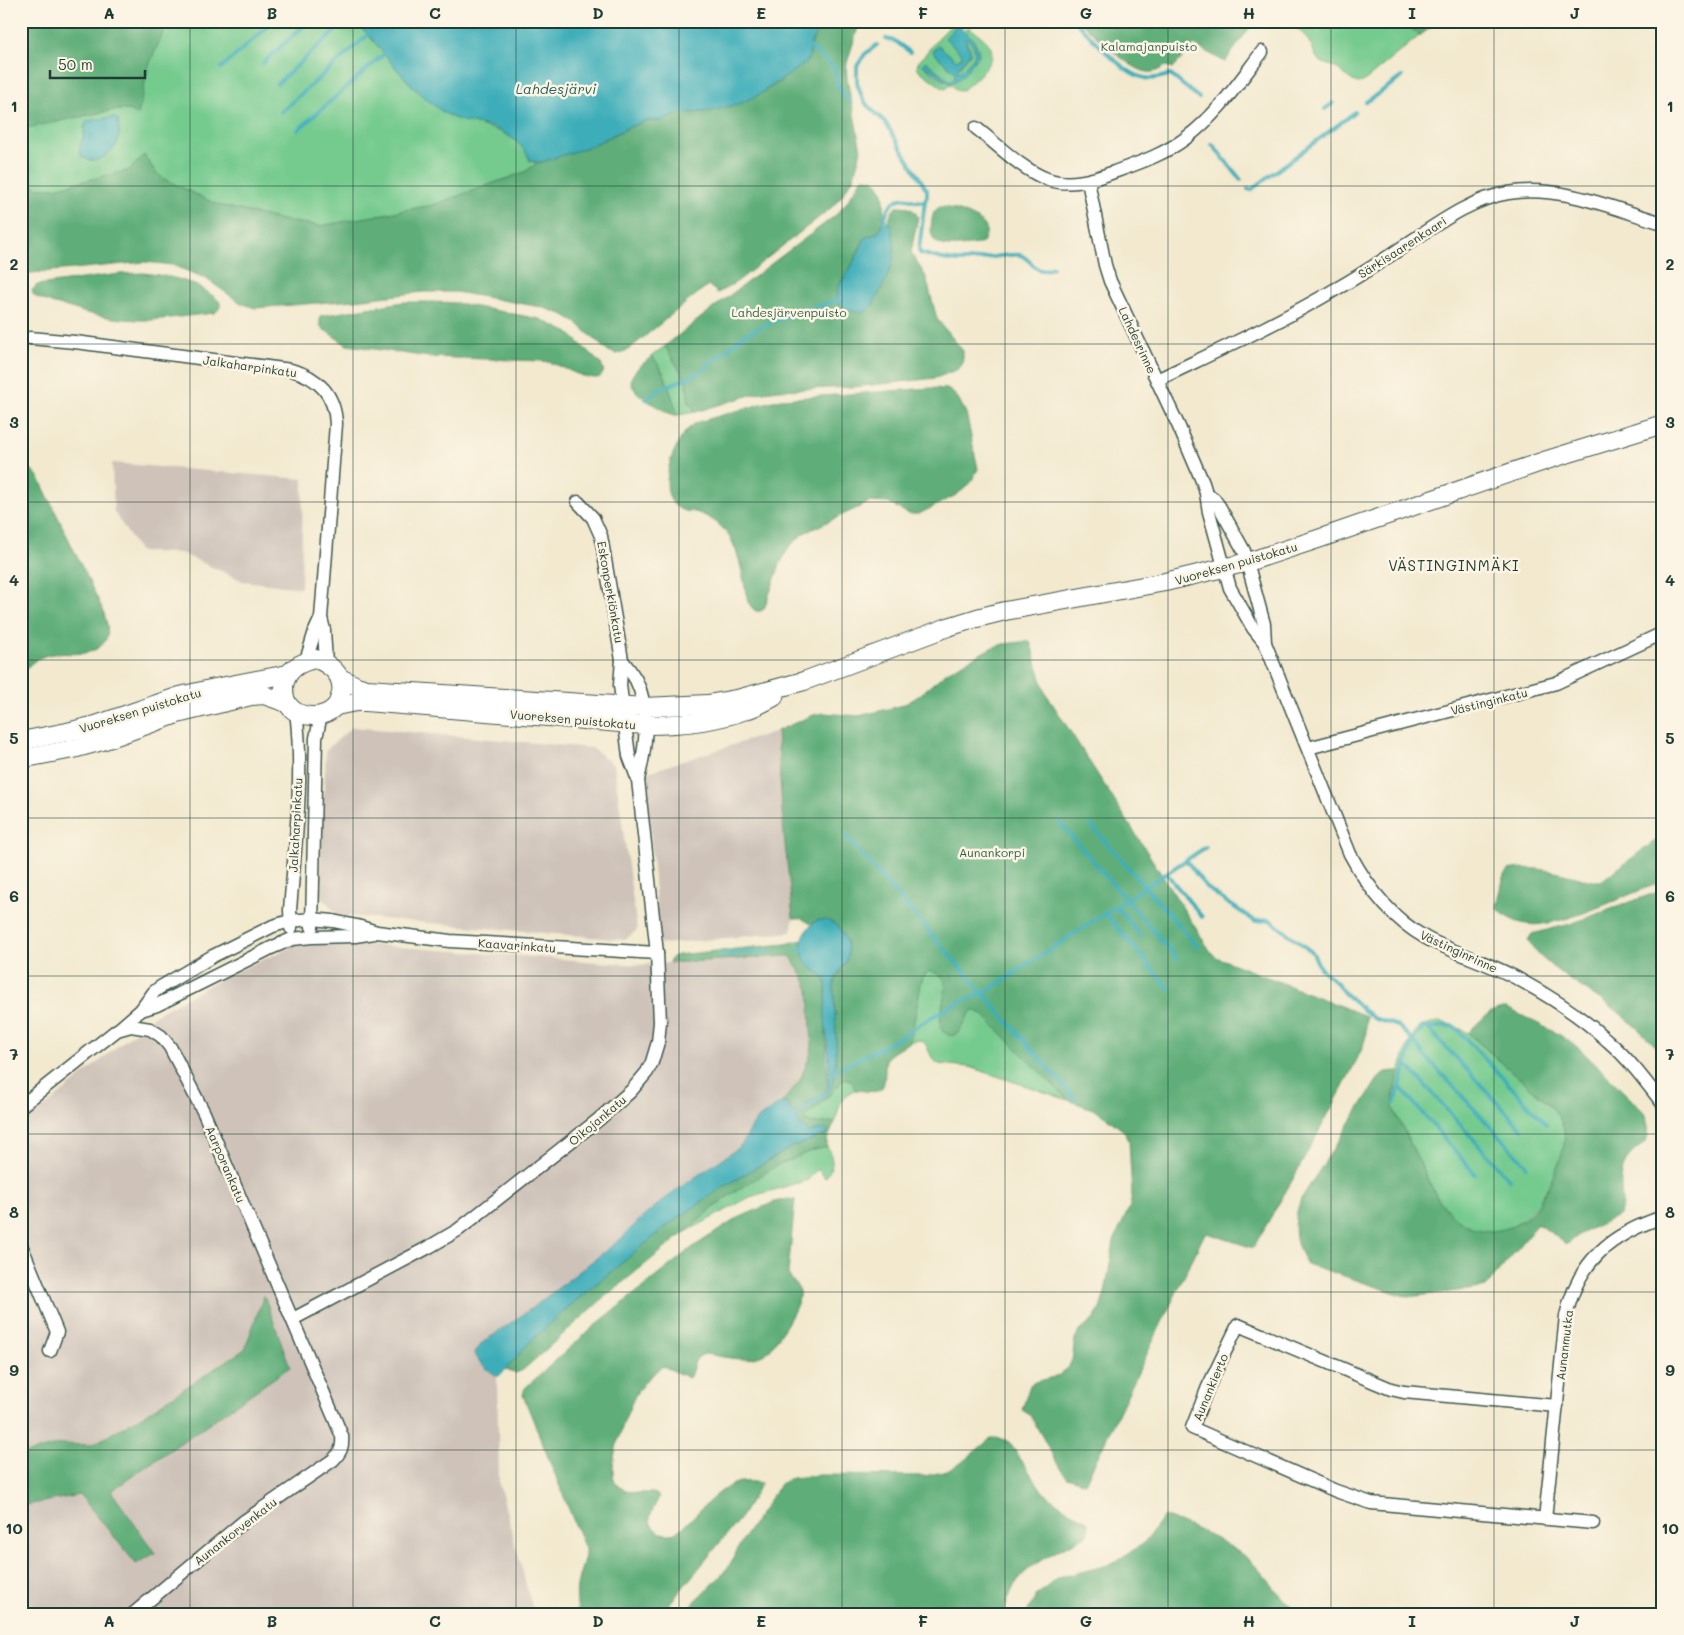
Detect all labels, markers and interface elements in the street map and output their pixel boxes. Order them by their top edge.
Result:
text: A [103,2,115,23]
text: B [267,2,277,23]
text: C [429,2,441,23]
text: D [592,2,604,23]
text: E [756,2,766,23]
text: F [918,2,928,23]
text: G [1080,2,1092,23]
text: H [1243,2,1255,23]
text: I [1408,2,1416,23]
text: J [1570,2,1580,23]
park label: Kalamajanpuisto [1101,38,1197,54]
scale bar [50,48,145,80]
text: 50 m [58,54,93,74]
water label: Lahdesjärvi [516,79,597,98]
text: 1 [10,95,18,116]
text: 1 [1666,95,1674,116]
street label: Särkisaarenkaari [1355,212,1449,282]
text: 2 [10,253,19,274]
text: 2 [1666,253,1675,274]
park label: Lahdesjärvenpuisto [731,304,847,320]
street label: Lahdesrinne [1116,304,1160,376]
street label: Jalkaharpinkatu [202,351,298,381]
text: 3 [9,411,19,432]
text: 3 [1665,411,1675,432]
street label: Vuoreksen puistokatu [1173,538,1299,588]
street label: Eskonperkiönkatu [594,540,628,644]
district label: VÄSTINGINMÄKI [1388,555,1520,575]
text: 4 [9,569,19,590]
text: 4 [1665,569,1675,590]
street label: Vuoreksen puistokatu [77,684,203,736]
street label: Västinginkatu [1449,684,1529,718]
street label: Vuoreksen puistokatu [509,706,637,732]
text: 5 [9,727,19,748]
text: 5 [1665,727,1675,748]
street label: Jalkaharpinkatu [285,777,305,873]
park label: Aunankorpi [959,844,1025,860]
text: 6 [9,885,19,906]
text: 6 [1665,885,1675,906]
street label: Västinginrinne [1418,926,1500,976]
street label: Kaavarinkatu [477,934,557,956]
text: 7 [10,1043,19,1064]
text: 7 [1666,1043,1675,1064]
street label: Oikojankatu [565,1091,629,1149]
street label: Aarporankatu [203,1123,249,1205]
text: 8 [9,1201,19,1222]
text: 8 [1665,1201,1675,1222]
street label: Aunanmutka [1552,1309,1576,1381]
street label: Aunankierto [1189,1351,1231,1423]
text: 9 [9,1359,19,1380]
text: 9 [1665,1359,1675,1380]
street label: Aunankorvenkatu [190,1494,280,1568]
text: 10 [5,1517,23,1538]
text: 10 [1661,1517,1679,1538]
text: A [103,1610,115,1631]
text: B [267,1610,277,1631]
text: C [429,1610,441,1631]
text: D [592,1610,604,1631]
text: E [756,1610,766,1631]
text: F [918,1610,928,1631]
text: G [1080,1610,1092,1631]
text: H [1243,1610,1255,1631]
text: I [1408,1610,1416,1631]
text: J [1570,1610,1580,1631]

